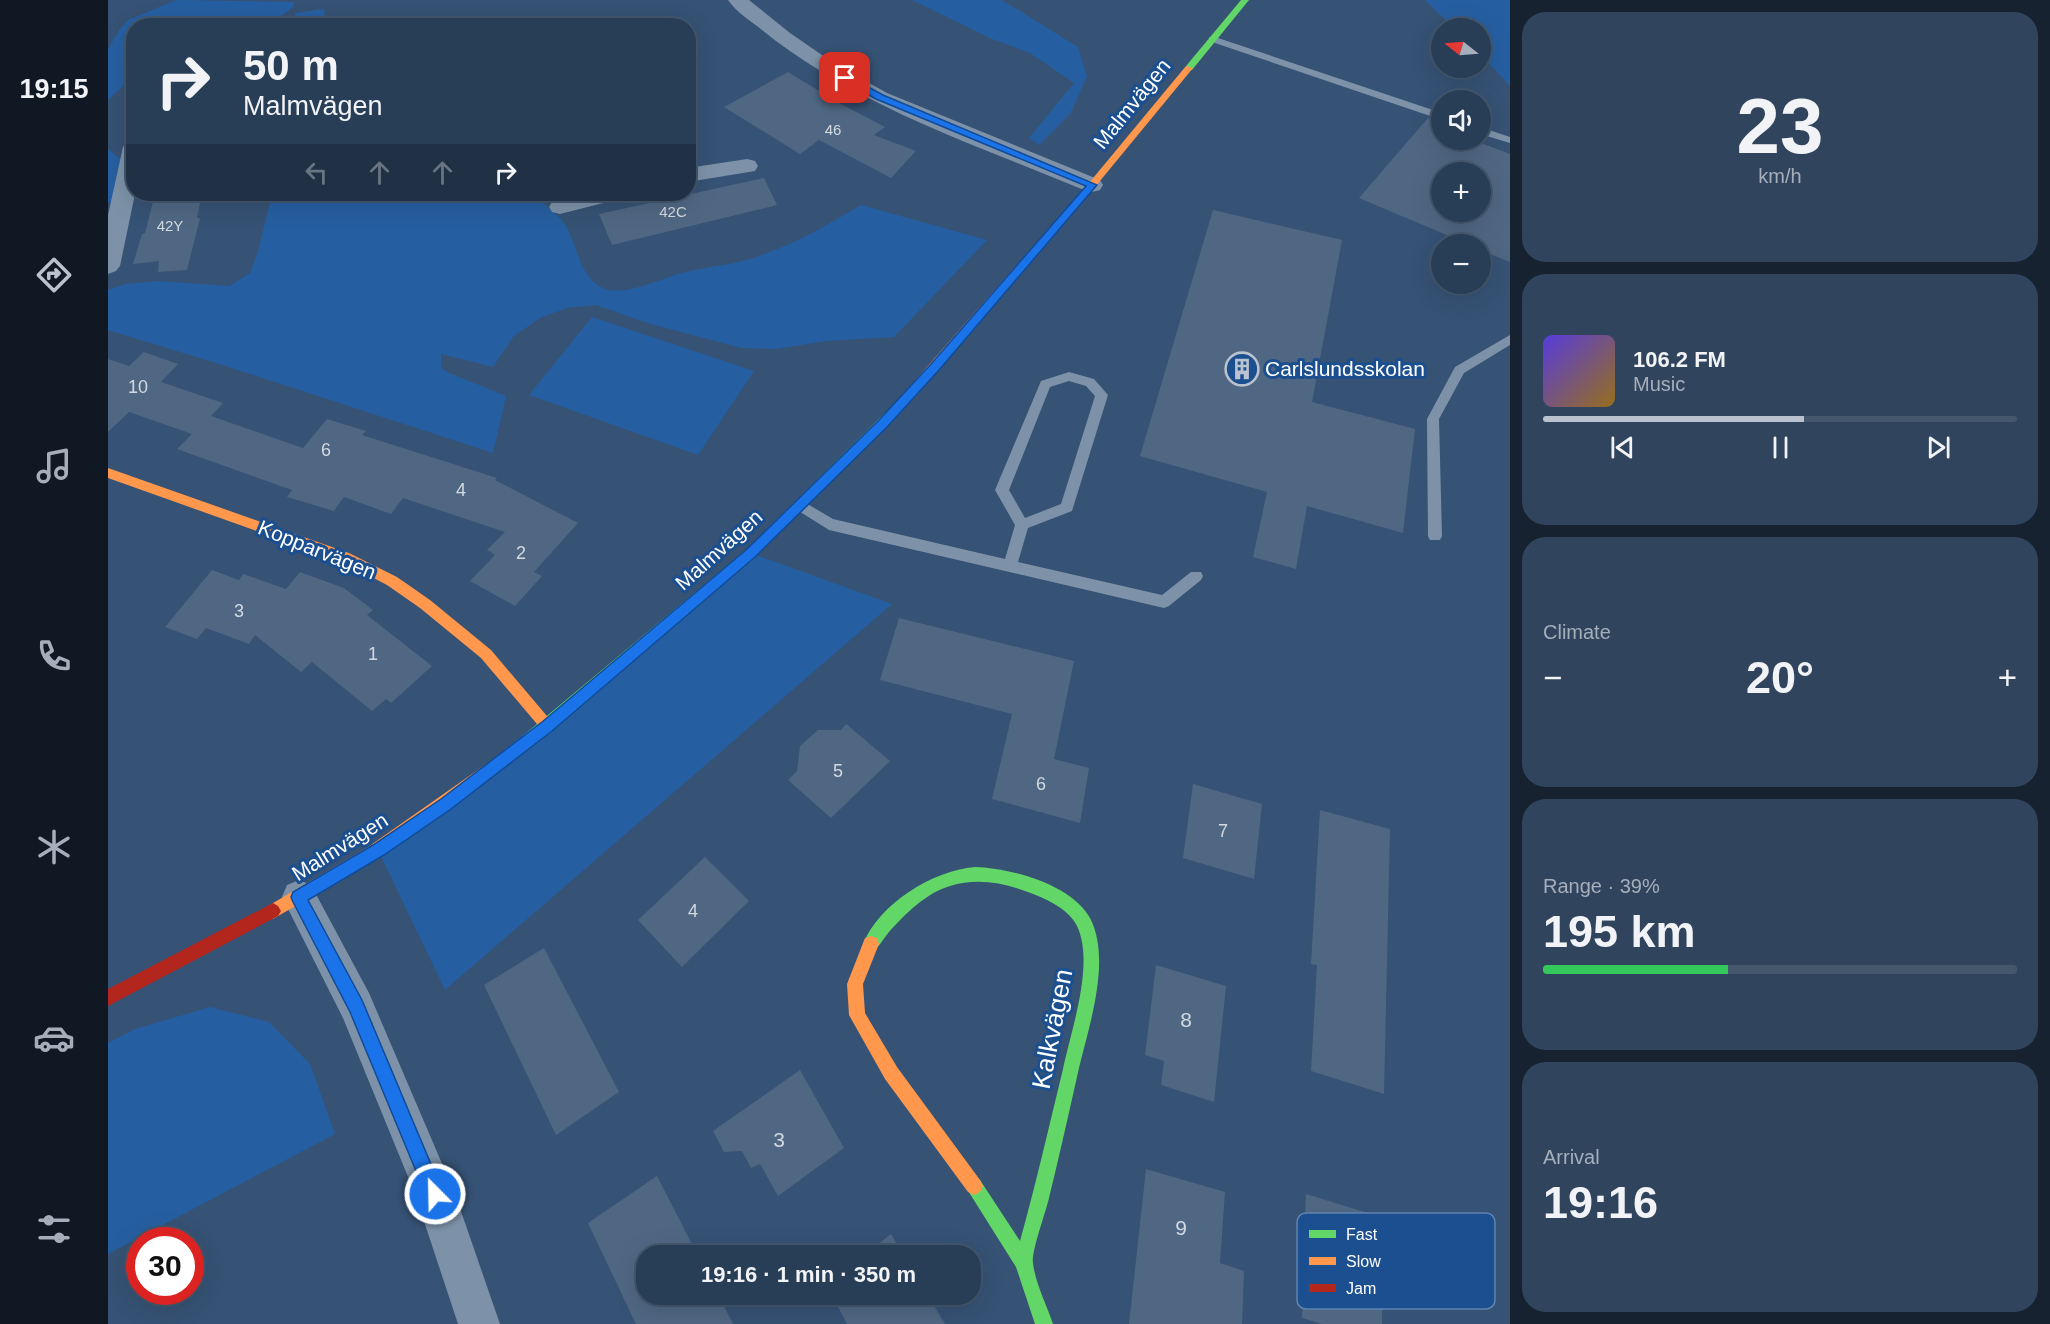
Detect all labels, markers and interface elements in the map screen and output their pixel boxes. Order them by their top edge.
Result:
north arrow [1431,18,1491,78]
map controls [1431,18,1491,294]
icon: right [144,42,222,120]
text: 50 m [243,42,339,89]
pin [819,52,870,103]
street label: Malmvägen [1089,54,1175,153]
icon: arrive [828,61,861,94]
text: 19:15 [19,74,89,104]
text: 23 [1737,82,1823,170]
button: sound [1431,90,1491,150]
text: Malmvägen [243,91,383,121]
house number: 46 [825,121,841,138]
icon: left [300,156,333,189]
icon: ahead [363,156,396,189]
icon: ahead [426,156,459,189]
icon: right [489,156,522,189]
button: + [1431,162,1491,222]
text: km/h [1758,165,1802,187]
house number: 42C [659,203,687,220]
house number: 42Y [157,217,183,234]
button: − [1431,234,1491,294]
icon: directions [33,254,75,296]
text: 106.2 FM [1633,347,1726,372]
building icon: Carlslundsskolan [1224,351,1260,387]
place label: Carlslundsskolan [1265,357,1425,380]
text: Music [1633,373,1685,395]
house number: 10 [128,377,148,397]
icon: previous [1606,431,1639,464]
icon: pause [1764,431,1797,464]
icon: next [1922,431,1955,464]
house number: 6 [321,440,331,460]
icon: music [33,445,75,487]
house number: 4 [456,480,466,500]
street label: Malmvägen [671,505,767,594]
street label: Kopparvägen [255,515,379,584]
house number: 2 [516,543,526,563]
house number: 3 [234,601,244,621]
text: Climate [1543,621,1611,643]
icon: phone [33,635,75,677]
house number: 1 [368,644,378,664]
text: 20° [1746,652,1814,703]
text: − [1543,659,1562,696]
text: + [1998,659,2017,696]
house number: 5 [833,761,843,781]
house number: 6 [1036,774,1046,794]
street label: Malmvägen [288,808,392,885]
house number: 7 [1218,821,1228,841]
icon: climate [33,826,75,868]
text: Range · 39% [1543,875,1660,897]
house number: 4 [688,901,698,921]
text: 195 km [1543,906,1696,957]
street label: Kalkvägen [1026,967,1078,1091]
house number: 8 [1180,1008,1192,1031]
icon: car [33,1017,75,1059]
house number: 3 [773,1128,785,1151]
text: Arrival [1543,1146,1600,1168]
position arrow [403,1162,467,1226]
text: 19:16 [1543,1177,1658,1228]
icon: filters [33,1208,75,1250]
legend [1297,1213,1495,1309]
house number: 9 [1175,1216,1187,1239]
text: Fast [1346,1226,1378,1243]
speed limit sign: 30 [126,1227,204,1305]
text: Slow [1346,1253,1381,1270]
text: 19:16 · 1 min · 350 m [701,1262,916,1287]
text: Jam [1346,1280,1376,1297]

